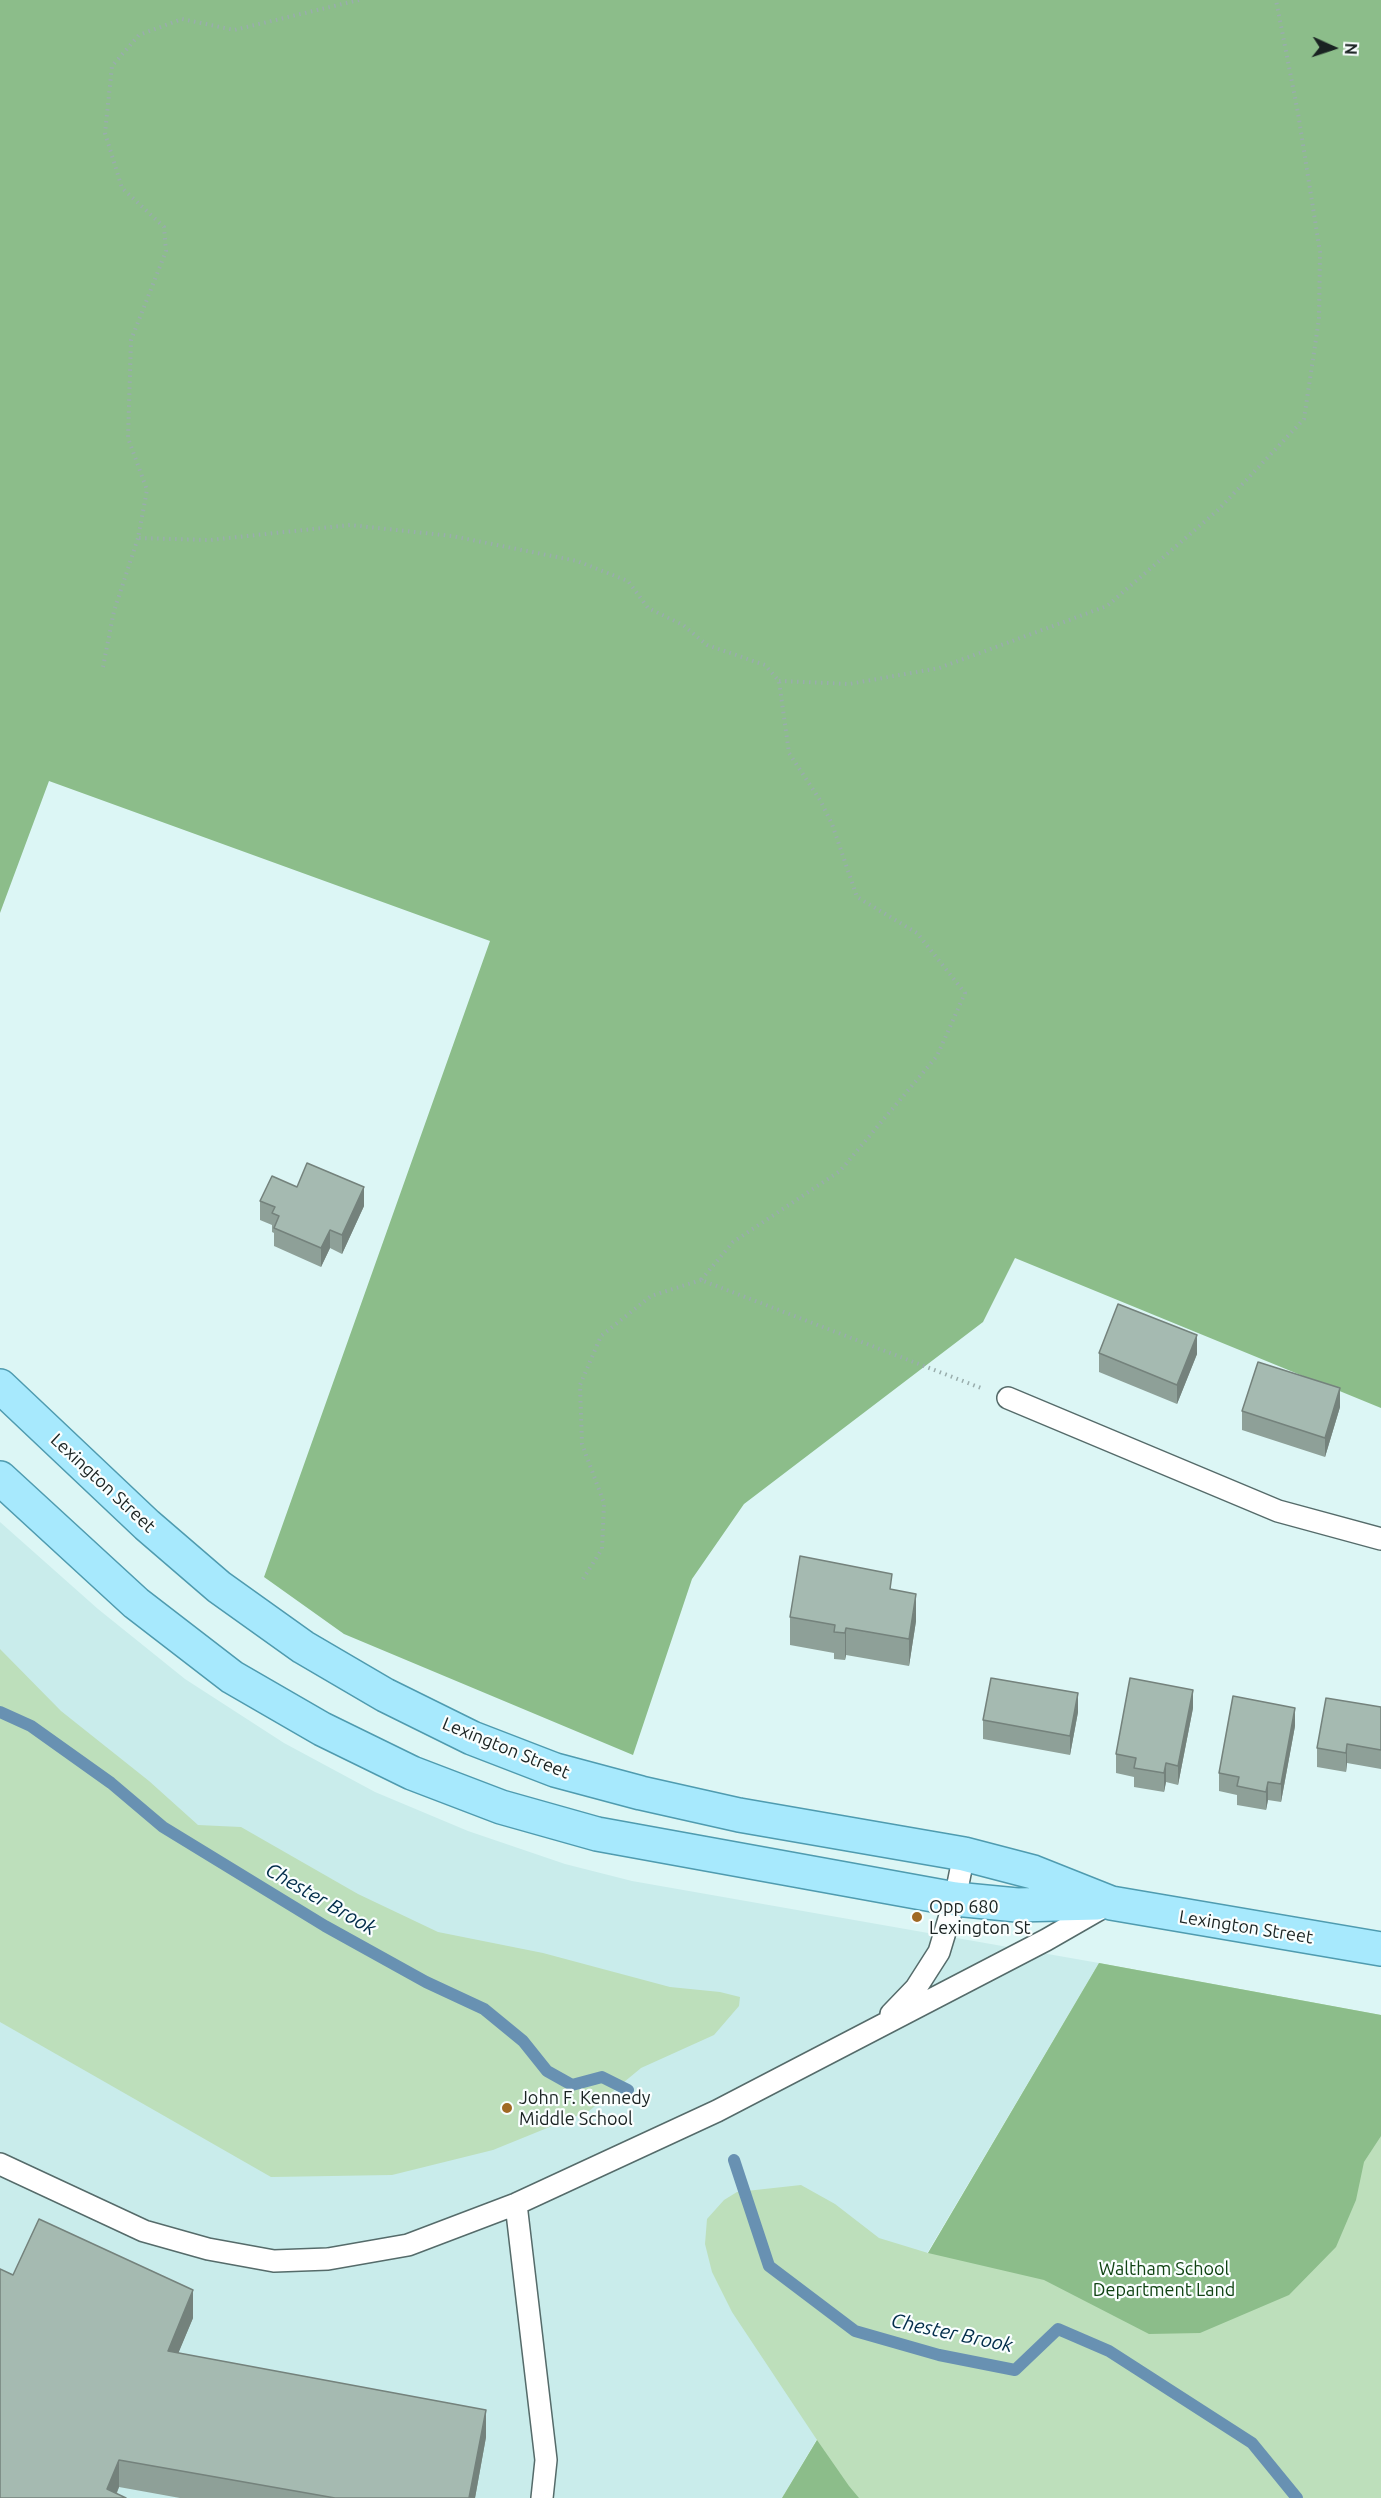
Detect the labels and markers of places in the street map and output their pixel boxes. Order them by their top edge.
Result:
place label: Opp 680 Lexington St [929,1896,1031,1938]
marker: Opp 680 Lexington St [910,1910,924,1924]
place label: John F. Kennedy Middle School [519,2087,650,2130]
marker: John F. Kennedy Middle School [500,2101,514,2115]

